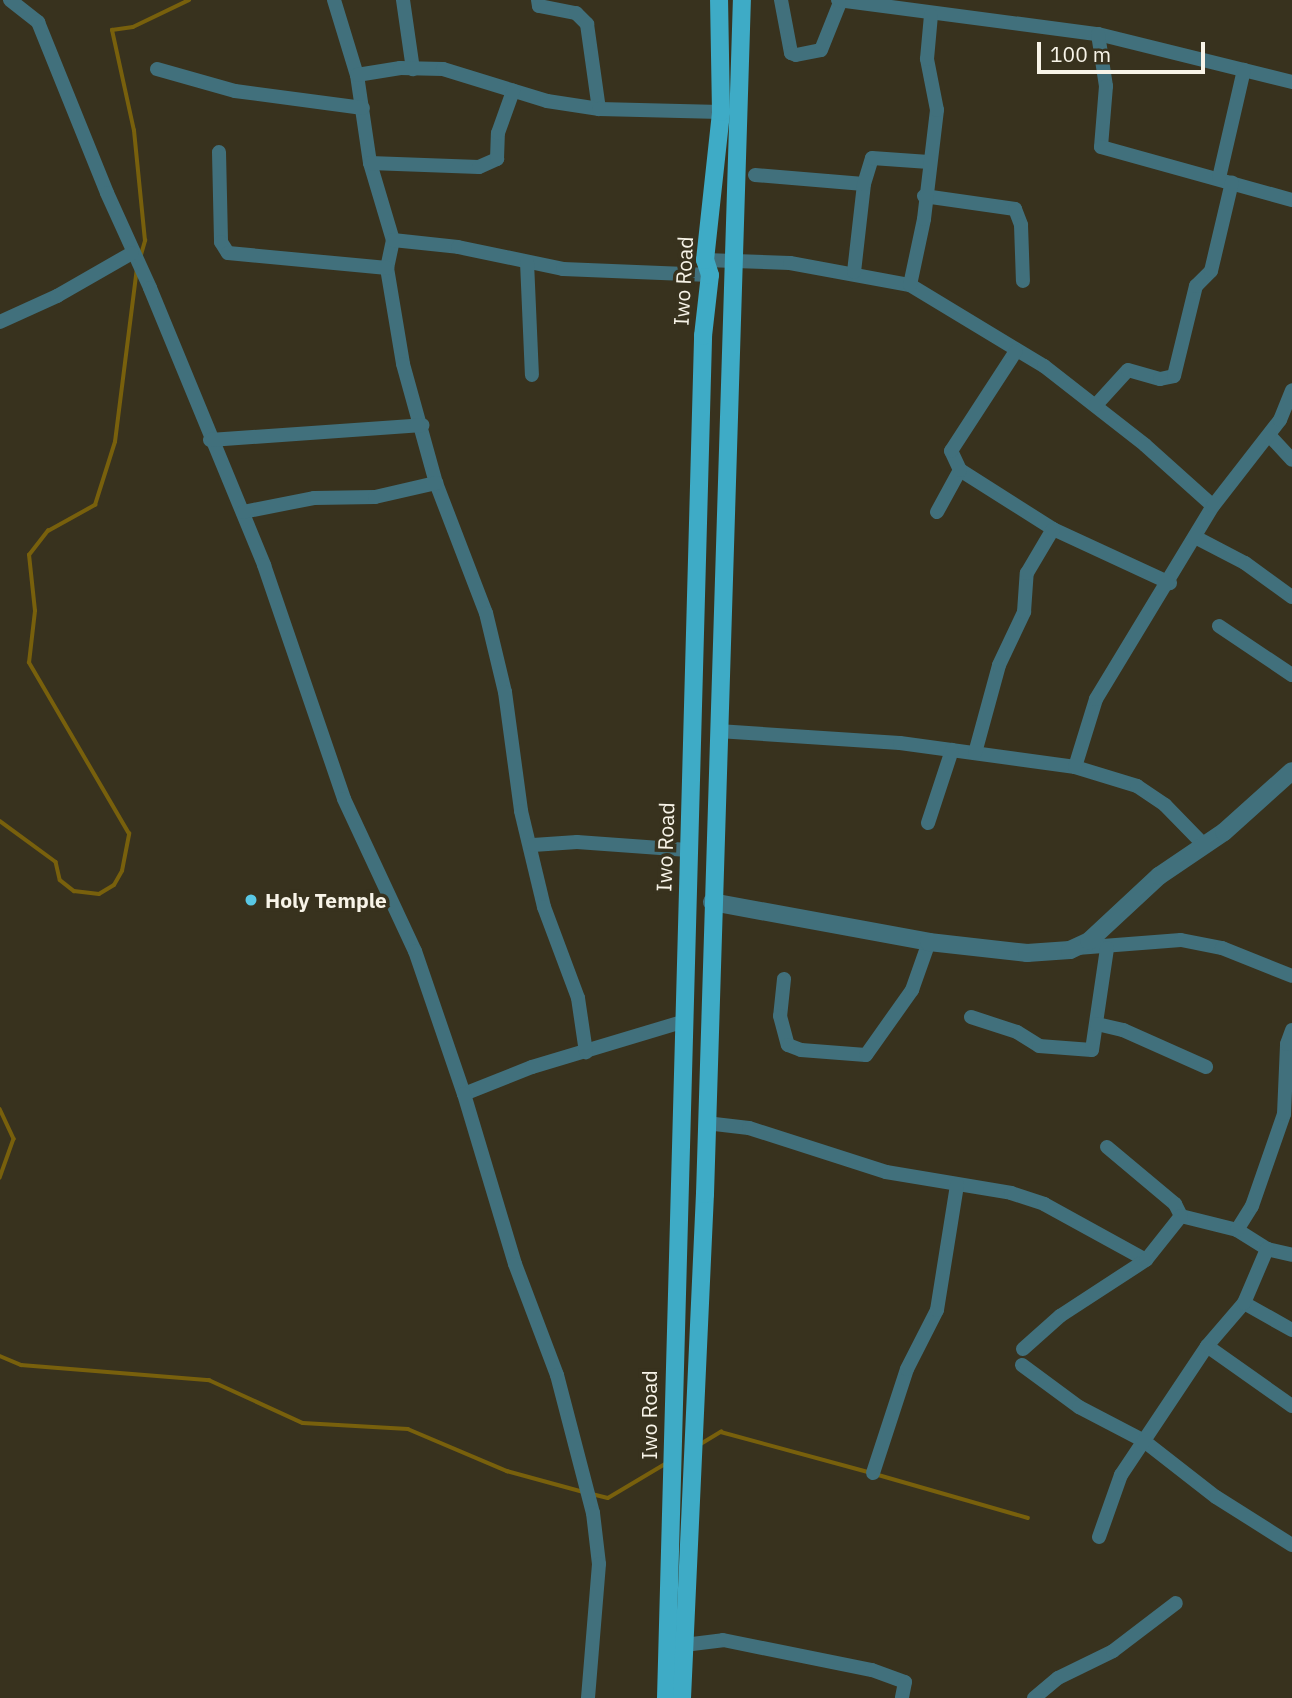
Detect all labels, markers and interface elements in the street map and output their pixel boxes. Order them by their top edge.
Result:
scale bar [1040,28,1208,72]
text: 100 m [1050,40,1111,68]
street label: Iwo Road [668,236,698,326]
street label: Iwo Road [651,802,679,892]
place label: Holy Temple [265,887,387,913]
marker: Holy Temple [243,892,259,908]
street label: Iwo Road [636,1370,662,1460]

